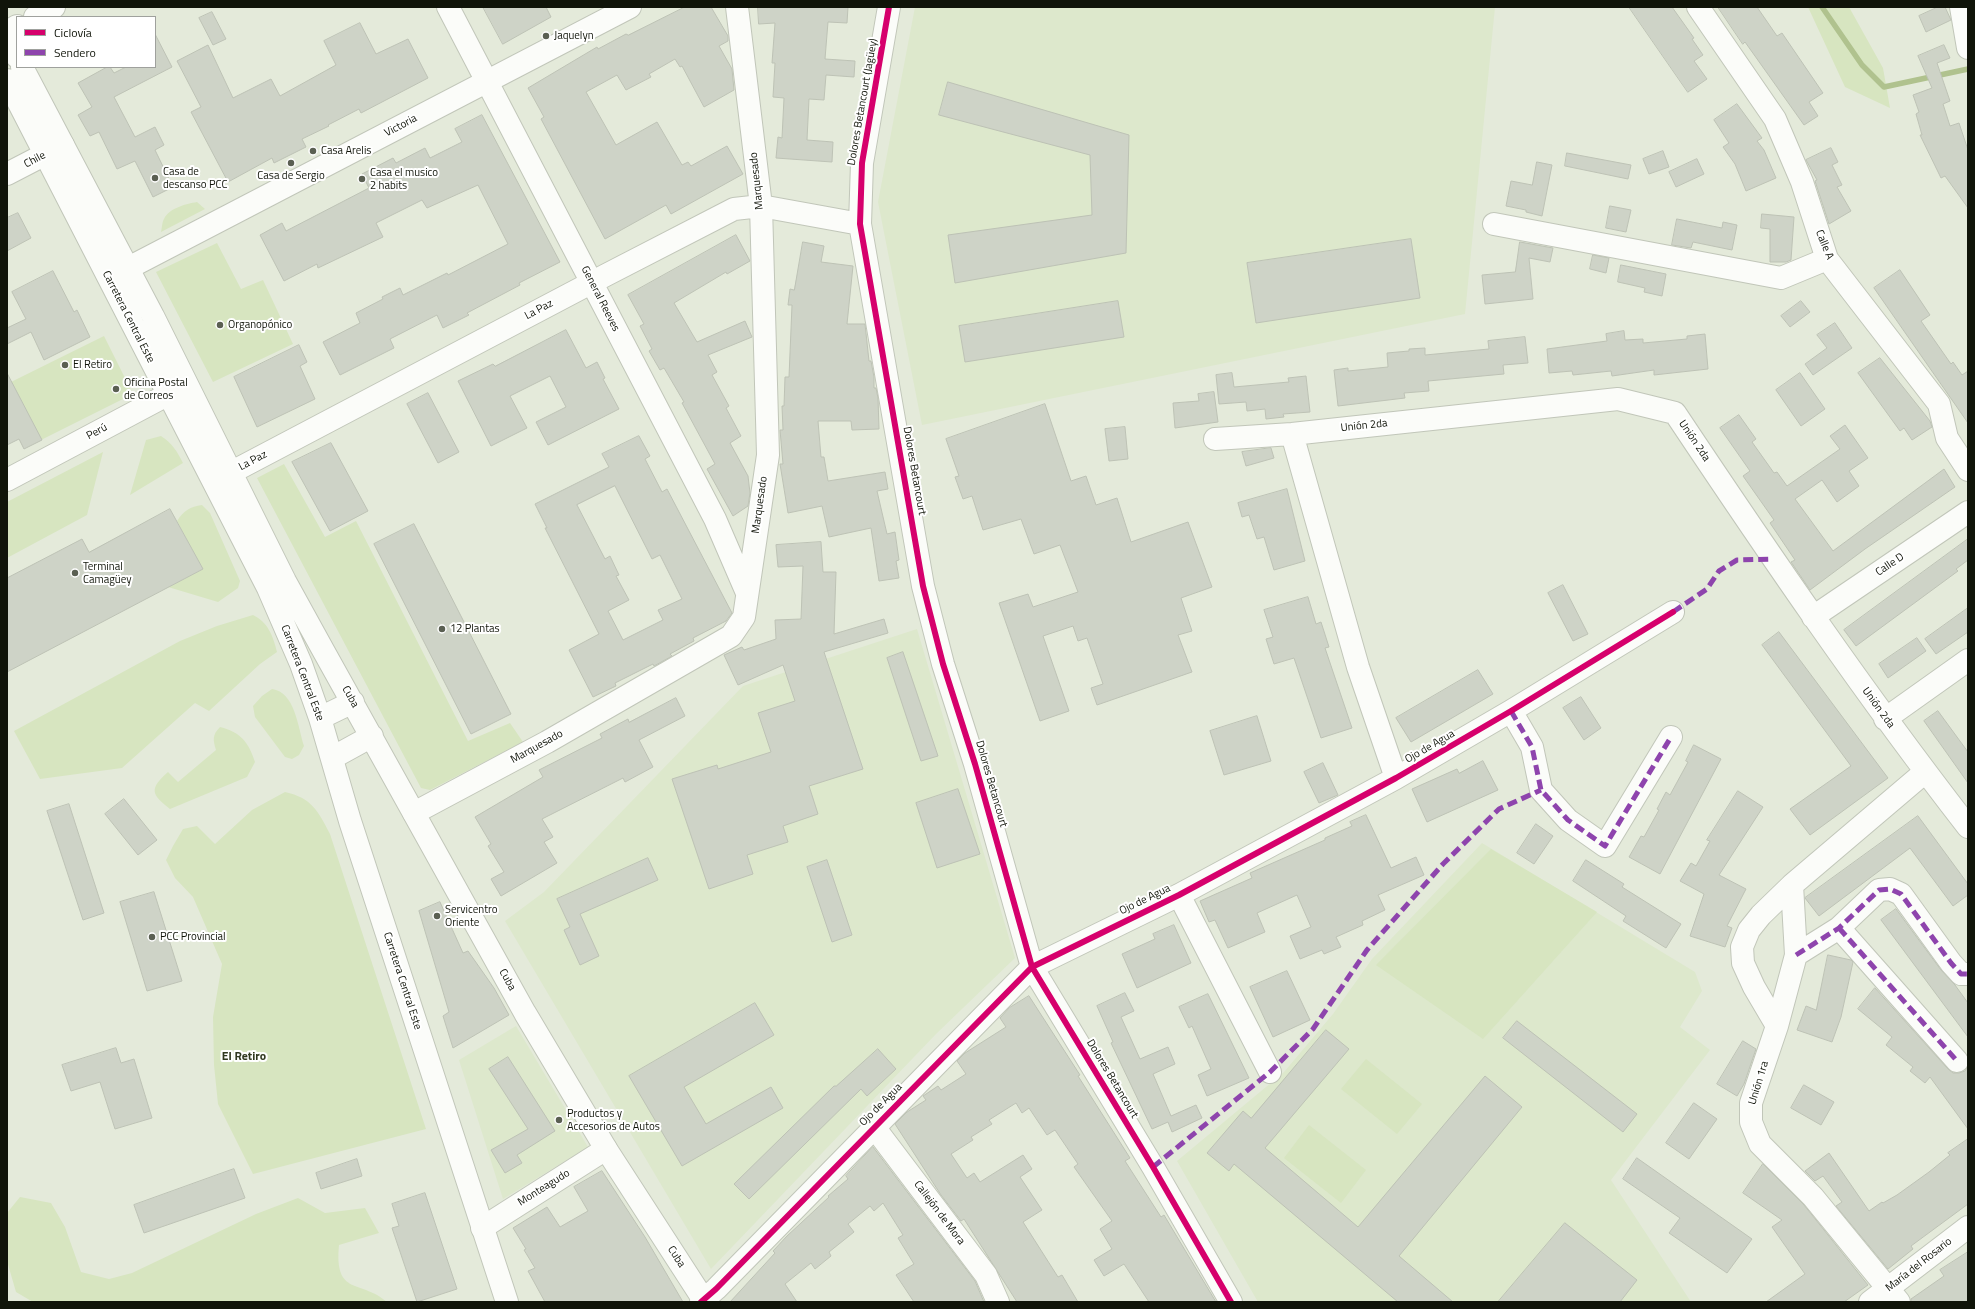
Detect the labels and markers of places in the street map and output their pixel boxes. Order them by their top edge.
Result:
place label: Jaquelyn [554,29,594,43]
marker: Jaquelyn [541,31,551,41]
place label: Casa Arelis [321,144,371,158]
marker: Casa Arelis [308,146,318,156]
marker: Casa de Sergio [286,158,296,168]
place label: Casa de descanso PCC [163,165,227,191]
place label: Casa el musico 2 habits [370,166,438,192]
place label: Casa de Sergio [257,169,325,183]
marker: Casa de descanso PCC [150,173,160,183]
marker: Casa el musico 2 habits [357,174,367,184]
place label: Organopónico [228,318,292,332]
marker: Organopónico [215,320,225,330]
place label: El Retiro [73,358,112,372]
marker: El Retiro [60,360,70,370]
place label: Oficina Postal de Correos [124,376,188,402]
marker: Oficina Postal de Correos [111,384,121,394]
place label: Terminal Camagüey [83,560,131,586]
marker: Terminal Camagüey [70,568,80,578]
place label: 12 Plantas [450,622,500,636]
marker: 12 Plantas [437,624,447,634]
place label: Servicentro Oriente [445,903,498,929]
marker: Servicentro Oriente [432,911,442,921]
place label: PCC Provincial [160,930,226,944]
marker: PCC Provincial [147,932,157,942]
place label: Productos y Accesorios de Autos [567,1107,660,1133]
marker: Productos y Accesorios de Autos [554,1115,564,1125]

